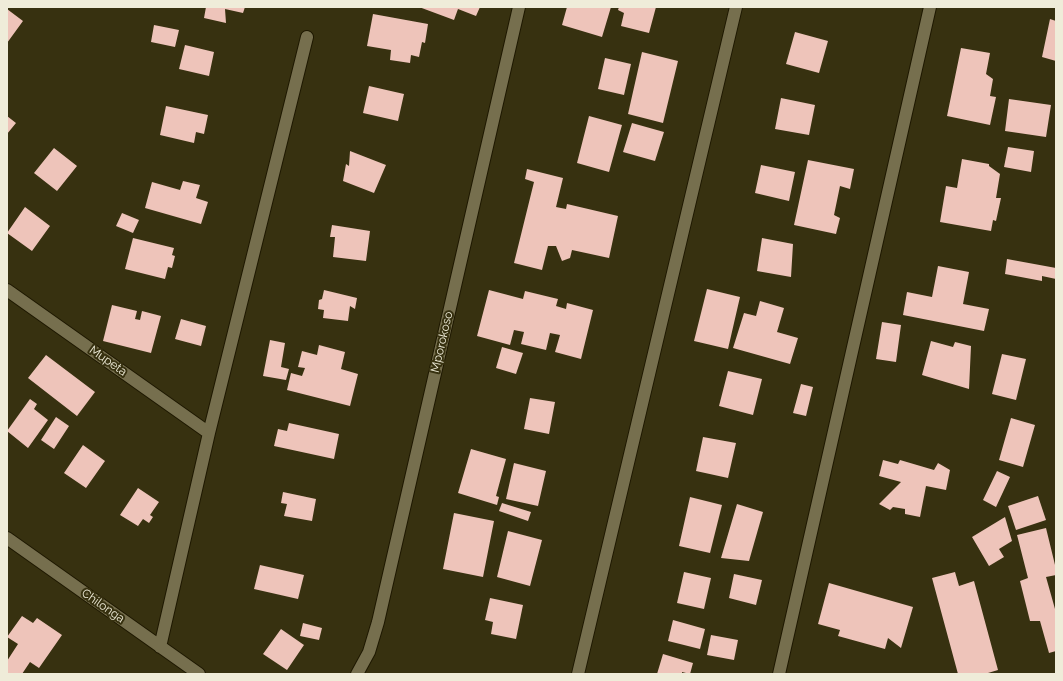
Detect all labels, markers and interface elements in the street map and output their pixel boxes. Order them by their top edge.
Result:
street label: Mporokoso [428,310,456,374]
street label: Mupeta [86,343,130,379]
street label: Chilonga [79,586,127,626]

